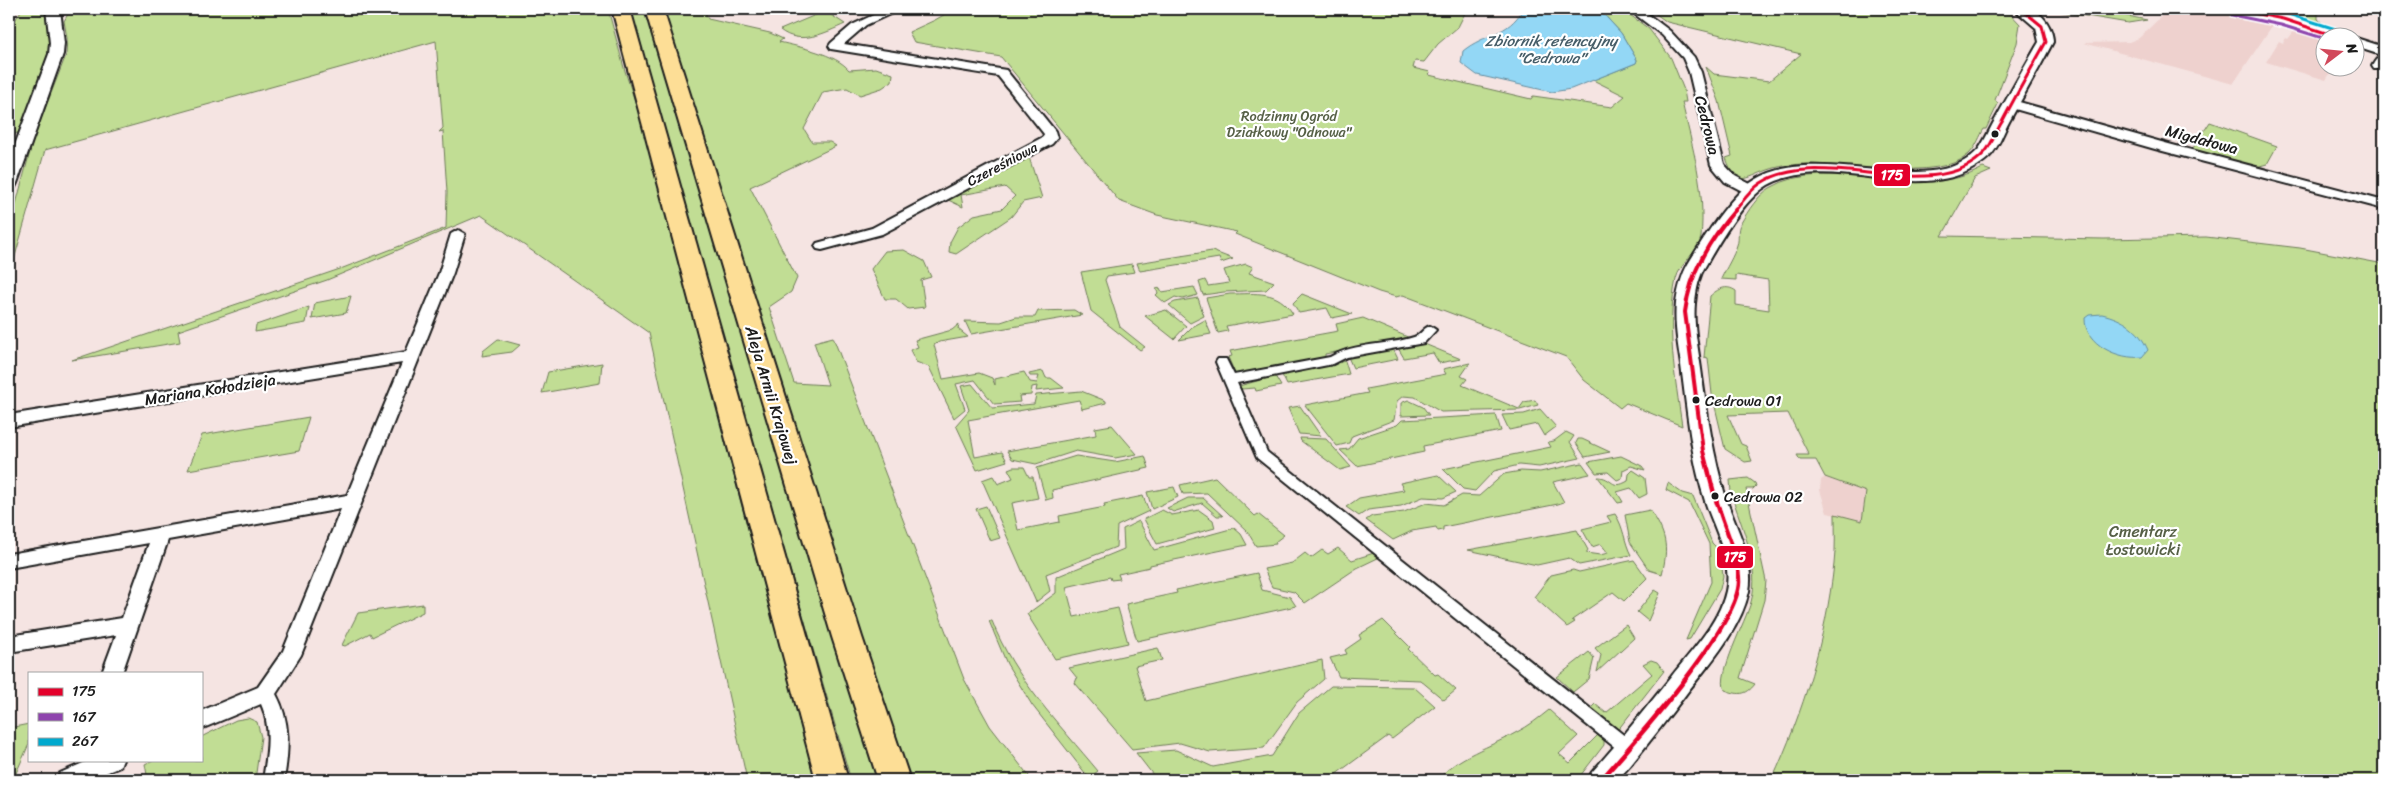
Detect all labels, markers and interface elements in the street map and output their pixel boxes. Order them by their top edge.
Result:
water label: Zbiornik retencyjny "Cedrowa" [1485,28,1619,71]
north arrow [2316,28,2366,78]
text: N [2338,39,2365,57]
street label: Cedrowa [1686,92,1729,158]
park label: Rodzinny Ogród Działkowy "Odnowa" [1227,104,1353,145]
street label: Migdałowa [2162,116,2241,163]
unlabelled marker [1990,129,2000,139]
street label: Czereśniowa [962,135,1043,194]
line badge: 175 [1873,163,1911,187]
text: 175 [1881,163,1904,188]
street label: Aleja Armii Krajowej [736,321,807,469]
street label: Mariana Kołodzieja [142,365,278,414]
place label: Cedrowa 01 [1705,388,1781,414]
marker: Cedrowa 01 [1691,395,1701,405]
place label: Cedrowa 02 [1724,484,1803,510]
marker: Cedrowa 02 [1710,491,1720,501]
park label: Cmentarz Łostowicki [2106,517,2181,564]
line badge: 175 [1716,545,1754,569]
text: 175 [1724,545,1747,570]
legend [28,672,202,762]
text: 175 [72,678,96,704]
text: 167 [72,704,97,730]
text: 267 [72,728,99,754]

